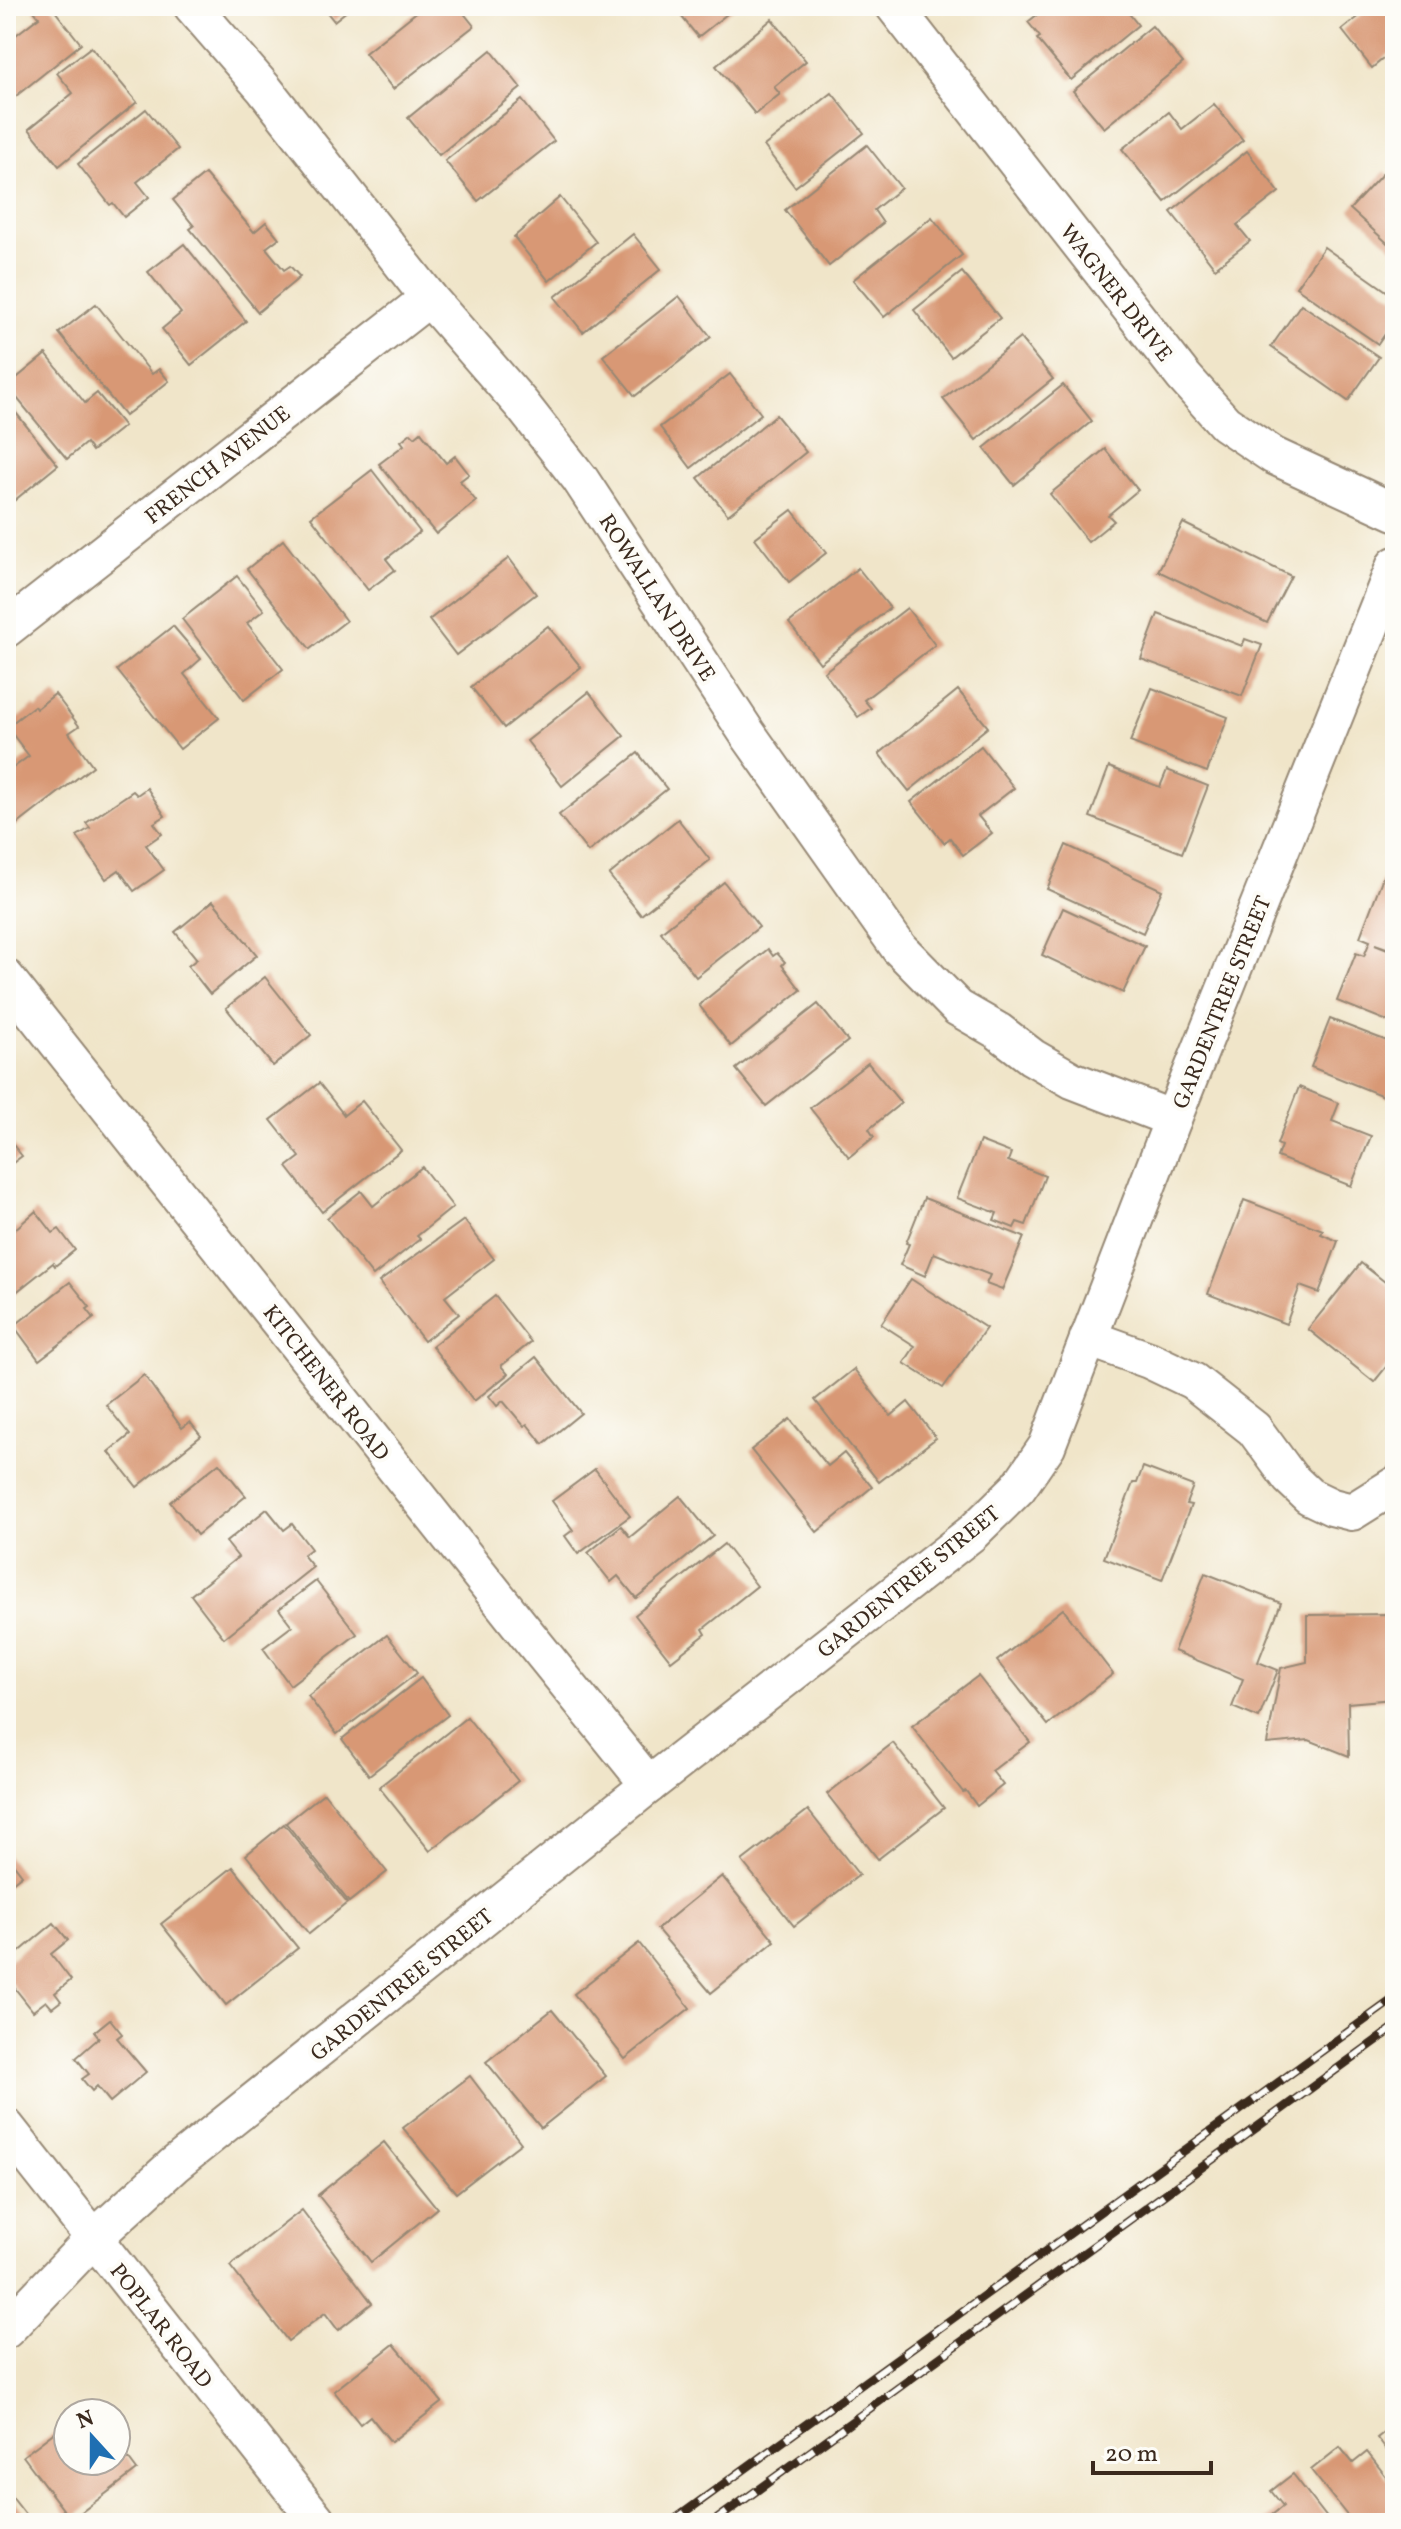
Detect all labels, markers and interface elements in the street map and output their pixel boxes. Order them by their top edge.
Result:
street label: WAGNER DRIVE [1051,218,1179,369]
street label: FRENCH AVENUE [139,399,298,533]
street label: ROWALLAN DRIVE [590,508,722,688]
street label: GARDENTREE STREET [1166,892,1280,1114]
street label: KITCHENER ROAD [254,1299,396,1468]
street label: GARDENTREE STREET [812,1499,1008,1666]
street label: GARDENTREE STREET [305,1902,501,2069]
street label: POPLAR ROAD [101,2257,219,2396]
north arrow [52,2397,132,2477]
text: N [73,2403,99,2438]
scale bar [1093,2425,1211,2475]
text: 20 m [1105,2438,1158,2472]

